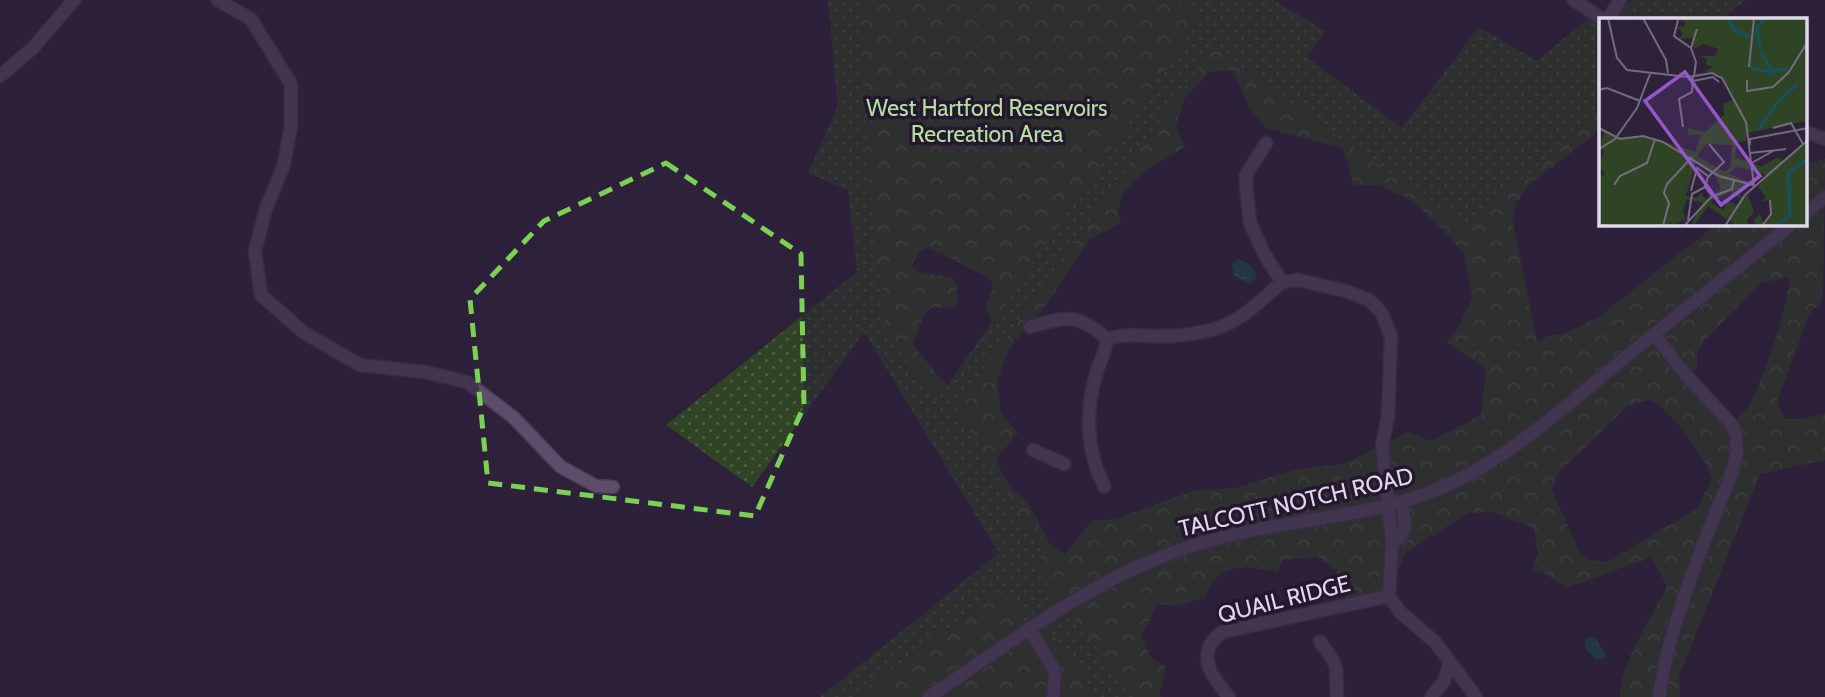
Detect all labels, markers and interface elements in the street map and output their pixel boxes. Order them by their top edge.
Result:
inset map [1599,18,1808,226]
park label: West Hartford Reservoirs Recreation Area [866,94,1108,148]
street label: TALCOTT NOTCH ROAD [1176,461,1416,543]
street label: QUAIL RIDGE [1215,569,1353,629]

